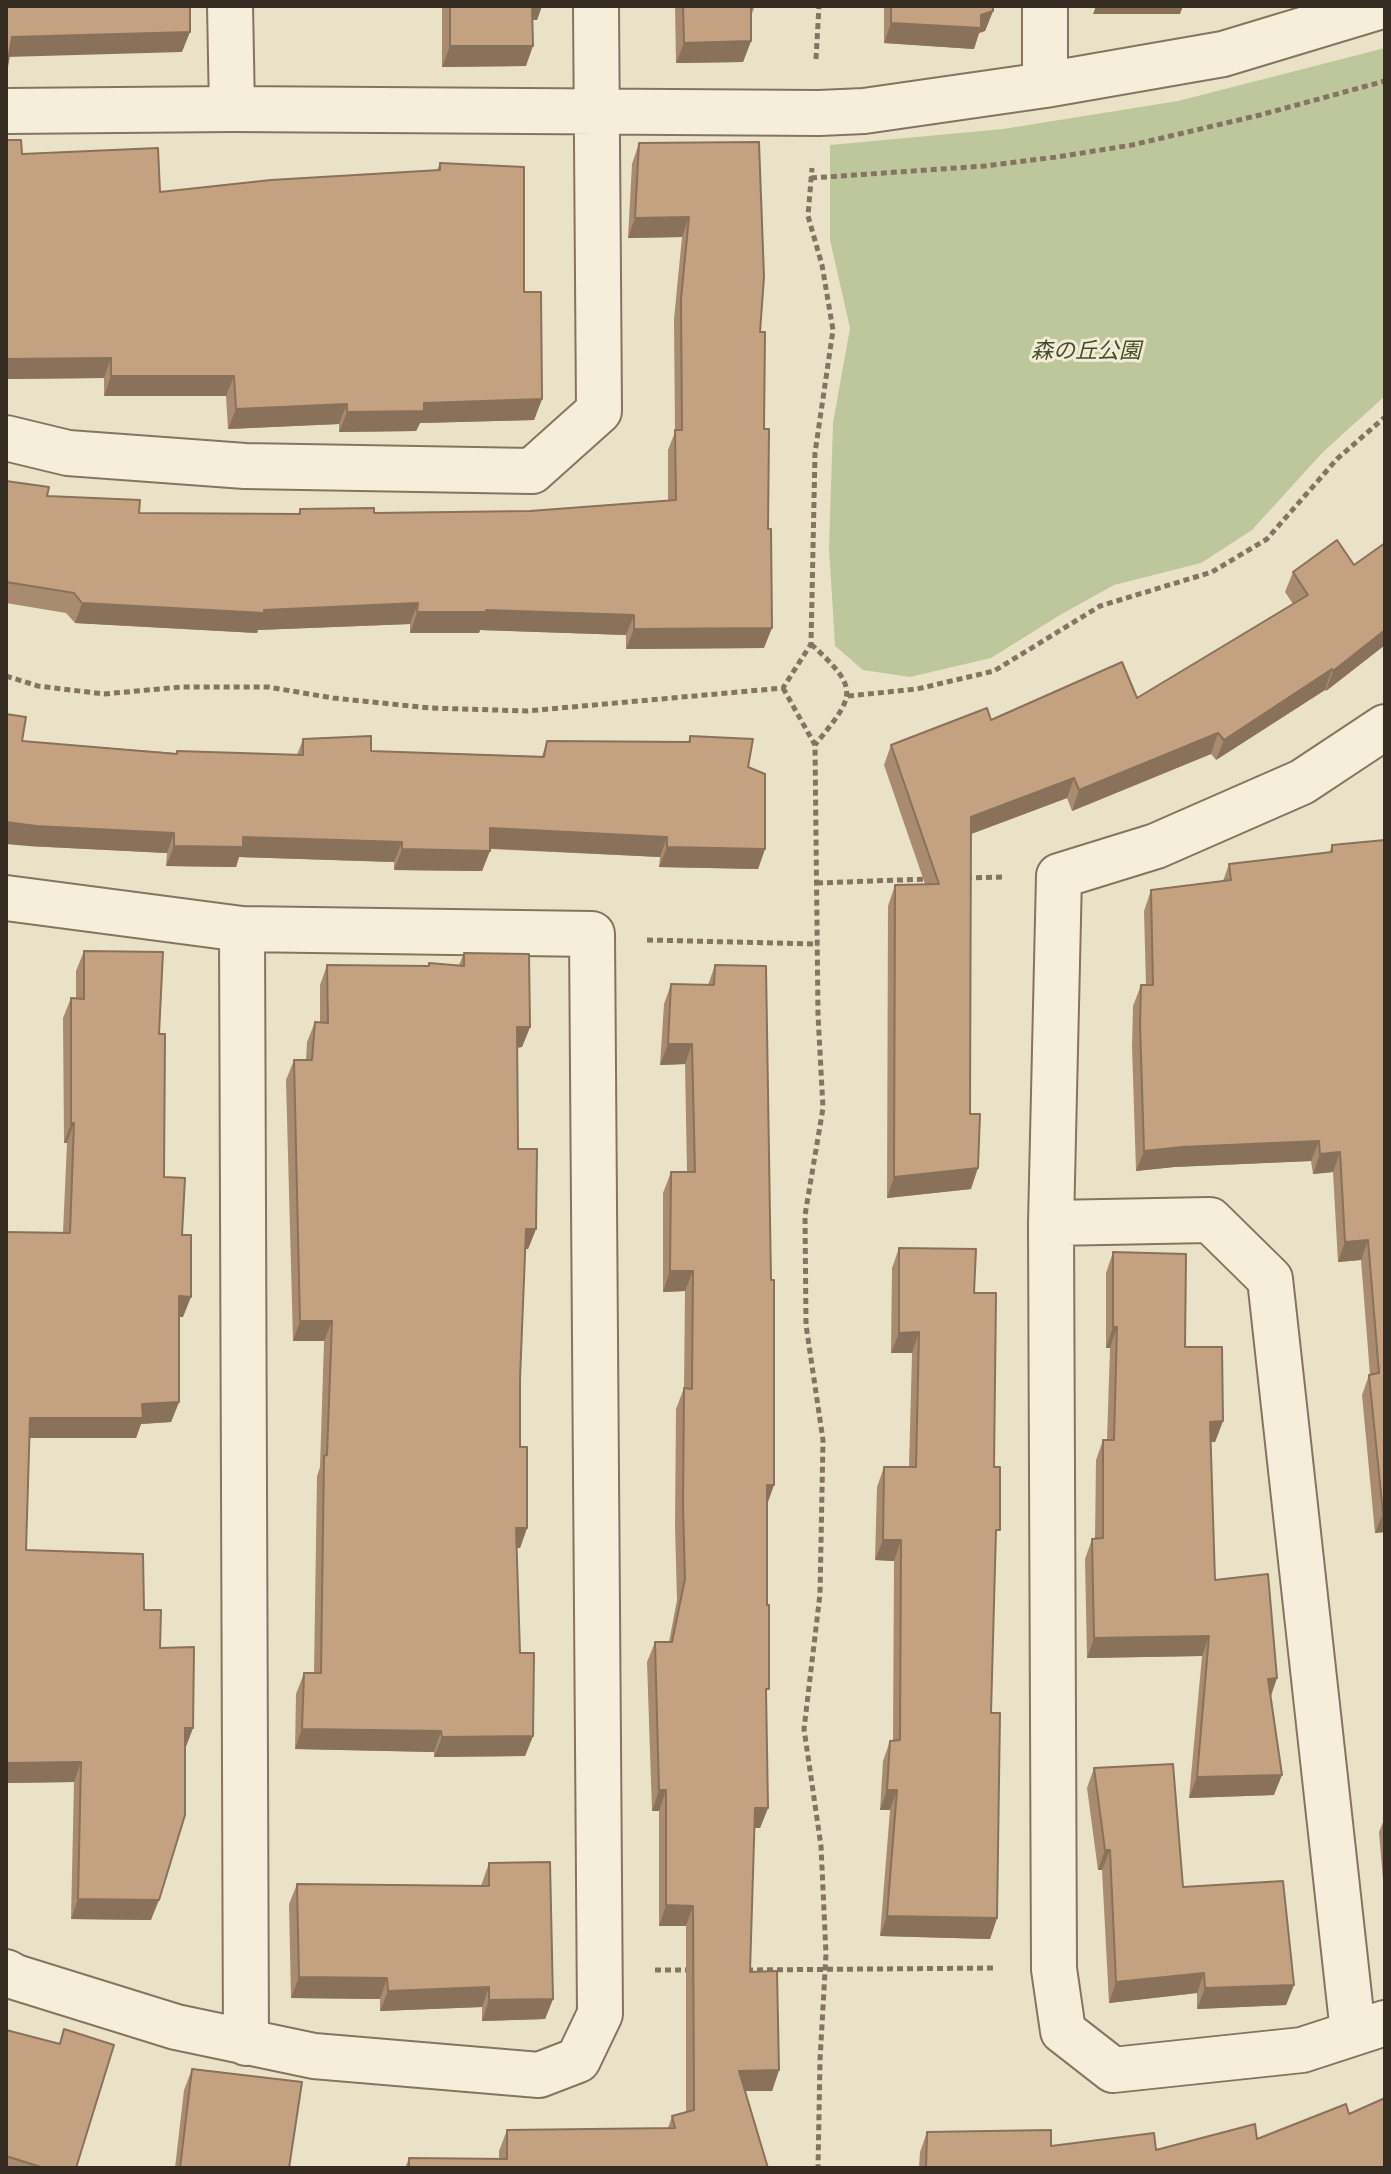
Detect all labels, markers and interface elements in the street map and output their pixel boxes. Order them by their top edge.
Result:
park label: 森の丘公園 [1031,339,1141,365]

